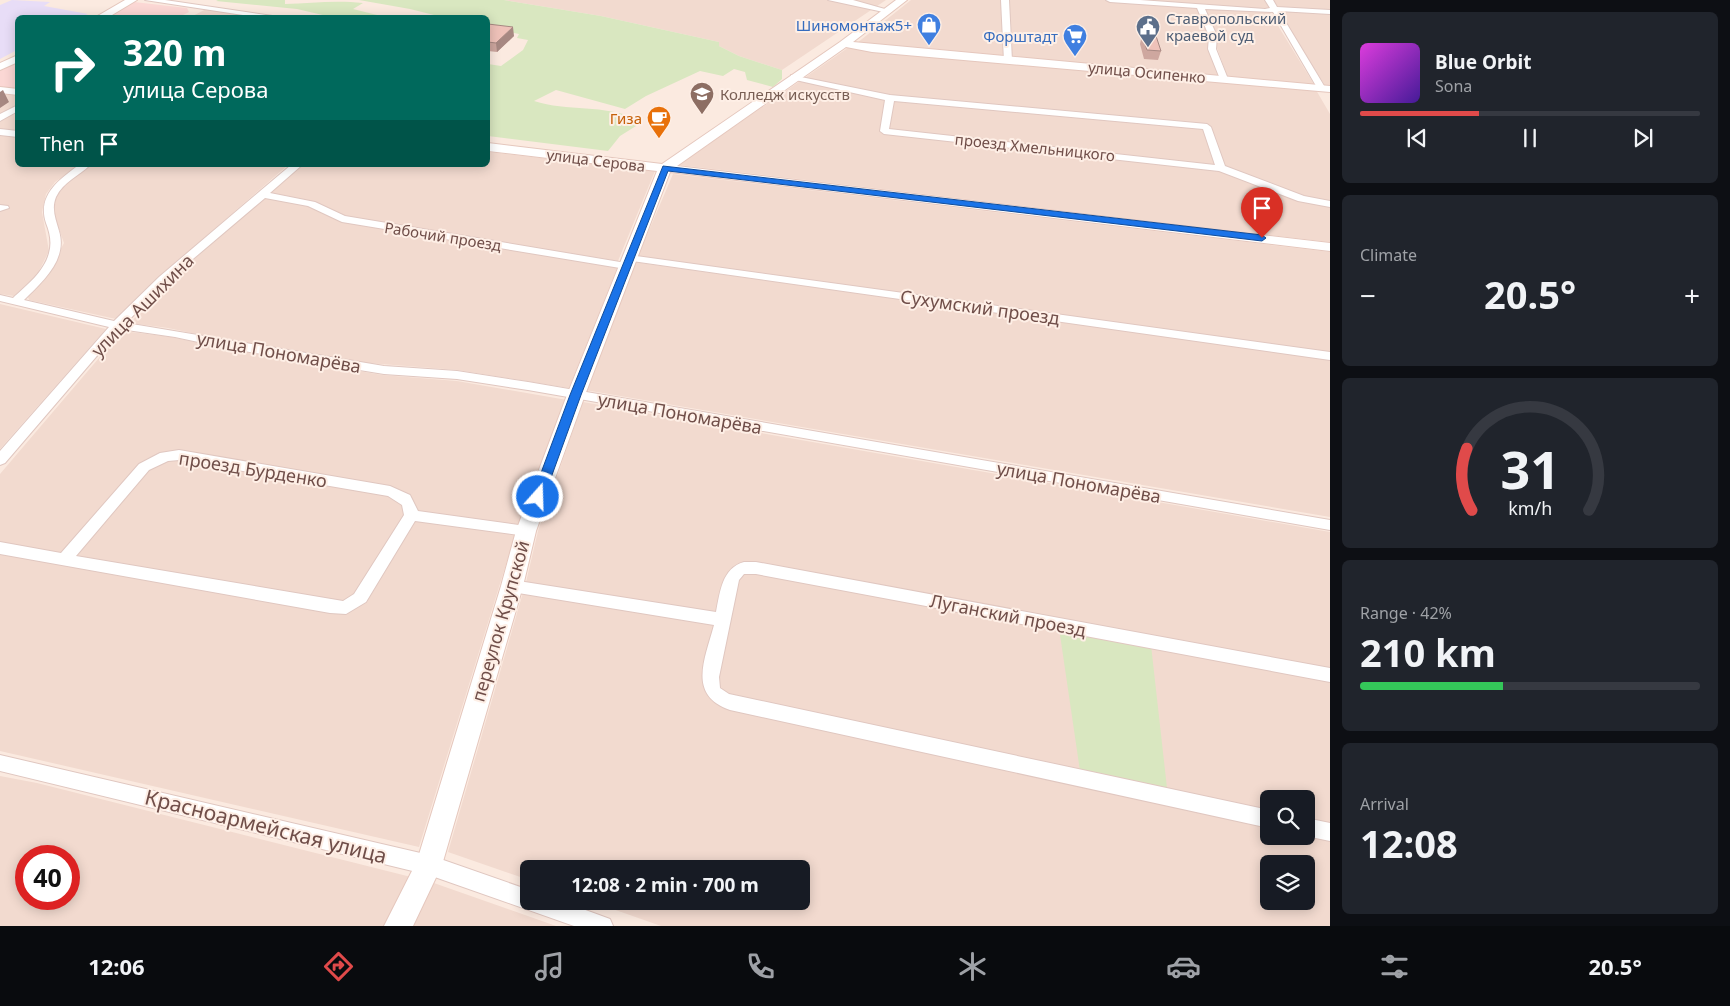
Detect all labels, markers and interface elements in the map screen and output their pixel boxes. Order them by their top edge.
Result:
place label: Ставропольский краевой суд [1166,8,1286,45]
shop icon: Шиномонтаж5+ [916,12,942,46]
public building icon: Ставропольский краевой суд [1135,14,1161,48]
place label: Шиномонтаж5+ [796,15,912,35]
supermarket icon: Форштадт [1062,23,1088,57]
place label: Форштадт [983,26,1058,46]
text: 320 m [123,29,226,76]
icon: right [40,35,105,100]
text: Blue Orbit [1435,49,1531,75]
street label: улица Осипенко [1088,57,1207,87]
text: улица Серова [123,74,268,104]
text: Sona [1435,75,1472,97]
school or university icon: Колледж искусств [689,81,715,115]
place label: Колледж искусств [720,84,850,104]
cafe icon: Гиза [646,105,672,139]
place label: Гиза [610,108,642,128]
icon: previous [1403,124,1431,152]
icon: pause [1516,124,1544,152]
icon: next [1629,124,1657,152]
street label: проезд Хмельницкого [954,129,1116,165]
icon: arrive [95,130,123,158]
text: Then [40,131,85,157]
street label: улица Серова [546,144,646,176]
pin [1241,187,1283,238]
icon: arrive [1248,194,1276,222]
street label: Рабочий проезд [383,217,503,255]
text: Climate [1360,244,1417,266]
street label: улица Ашихина [85,248,199,362]
text: 20.5° [1484,268,1576,320]
text: − [1360,276,1376,314]
text: + [1684,276,1700,314]
street label: Сухумский проезд [899,284,1061,330]
street label: улица Пономарёва [195,326,363,378]
street label: улица Пономарёва [596,387,764,439]
text: 31 [1500,433,1560,504]
street label: проезд Бурденко [177,445,329,493]
street label: улица Пономарёва [995,456,1163,508]
position arrow [511,470,563,522]
text: km/h [1508,496,1552,520]
street label: переулок Крупской [466,538,534,704]
street label: Луганский проезд [928,588,1088,642]
text: Range · 42% [1360,602,1452,624]
text: 210 km [1360,626,1496,678]
street label: Красноармейская улица [142,782,390,870]
map controls [1260,790,1315,910]
button: search [1260,790,1315,845]
text: Arrival [1360,793,1409,815]
text: 12:08 [1360,817,1458,869]
speed limit sign: 40 [15,845,80,910]
button: layers [1260,855,1315,910]
text: 12:08 · 2 min · 700 m [571,872,759,898]
icon: directions [321,949,356,984]
icon: music [532,949,567,984]
icon: phone [743,949,778,984]
icon: climate [955,949,990,984]
icon: car [1166,949,1201,984]
icon: filters [1377,949,1412,984]
text: 12:06 [88,951,145,981]
text: 20.5° [1589,951,1642,981]

